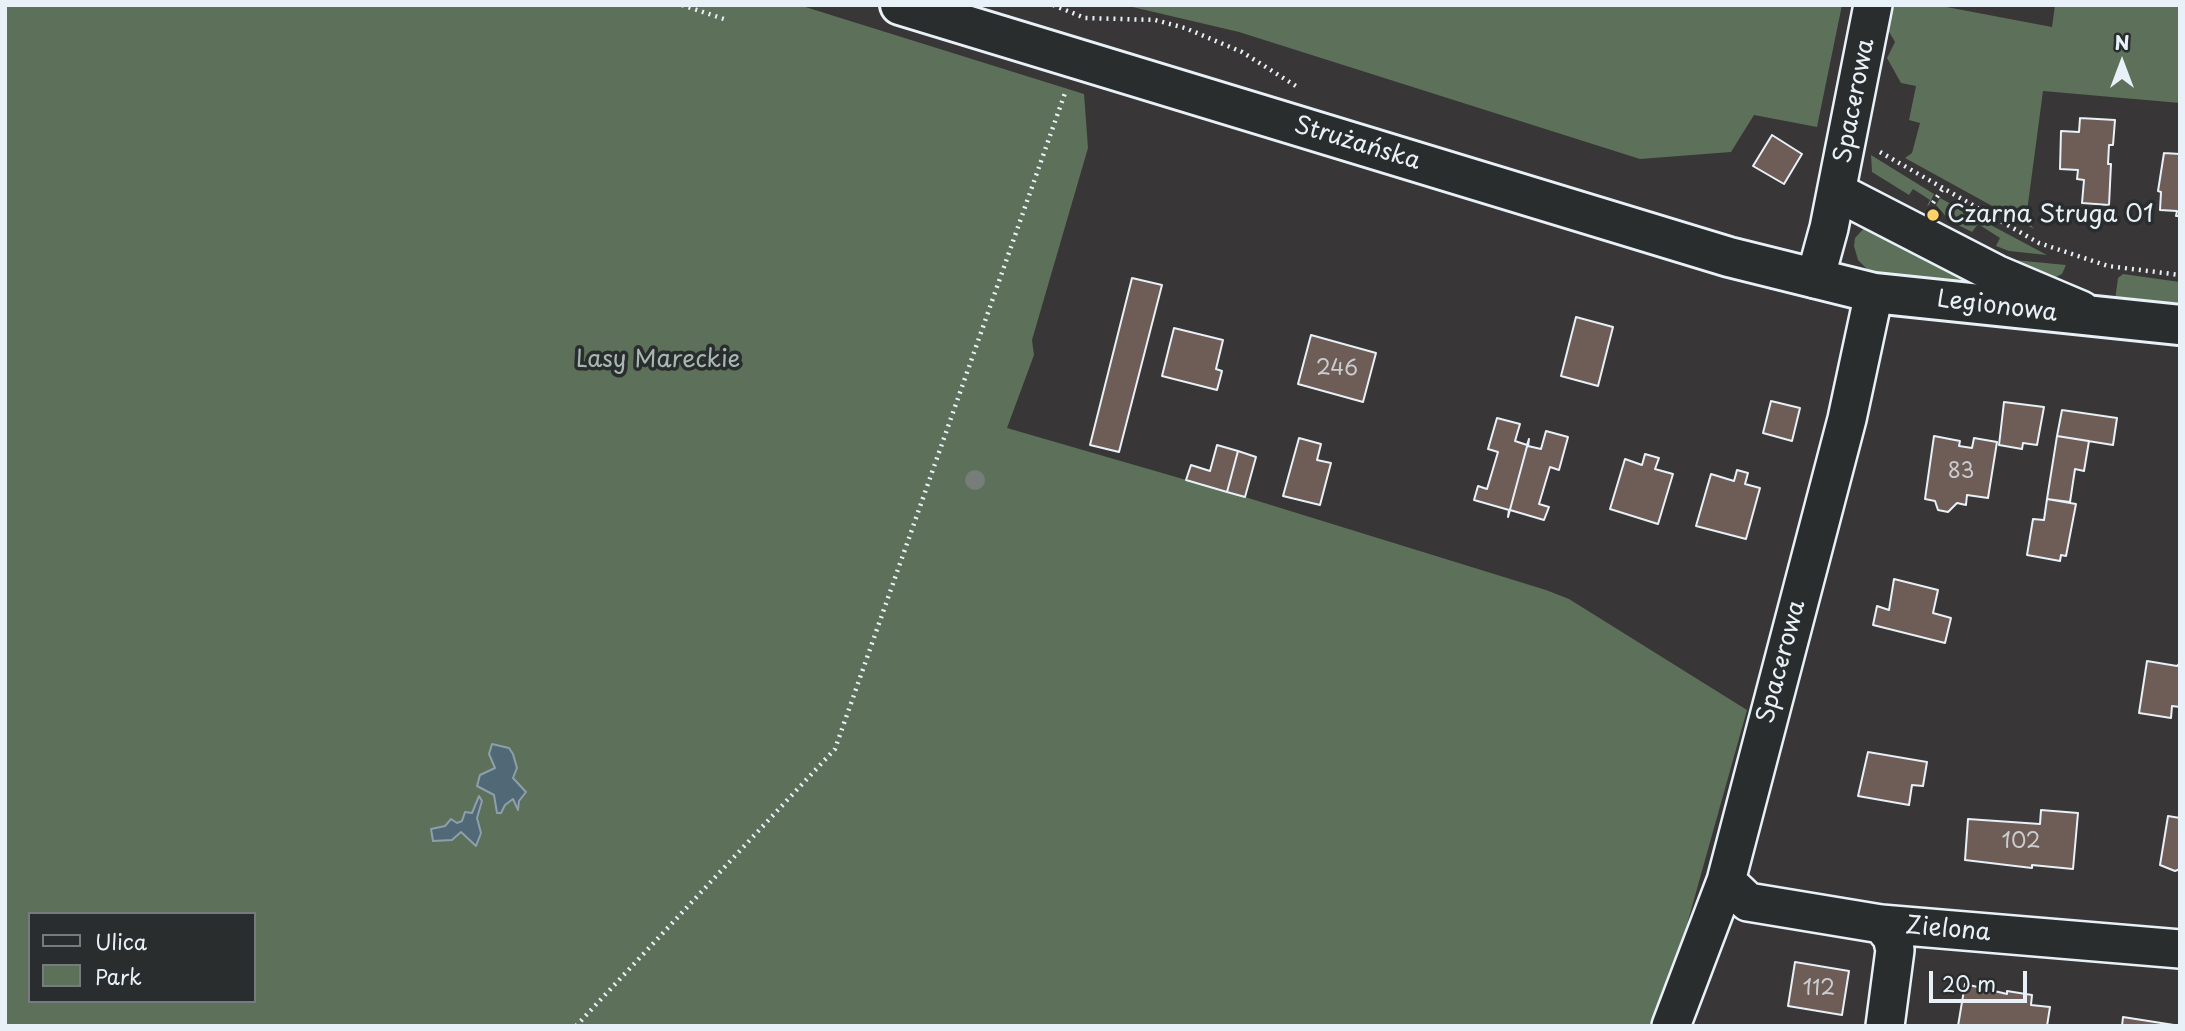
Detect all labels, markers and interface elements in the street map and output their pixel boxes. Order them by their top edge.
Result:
north arrow [2087,28,2157,98]
text: N [2114,28,2130,56]
street label: Spacerowa [1829,36,1881,166]
street label: Strużańska [1290,111,1424,177]
place label: Czarna Struga 01 [1947,201,2154,229]
marker: Czarna Struga 01 [1925,207,1941,223]
street label: Legionowa [1935,285,2059,329]
park label: Lasy Mareckie [576,346,740,374]
house number: 246 [1316,356,1358,382]
house number: 83 [1948,459,1974,485]
street label: Spacerowa [1752,597,1812,727]
house number: 102 [2001,829,2041,855]
legend [28,912,256,1003]
street label: Zielona [1904,912,1992,948]
text: Ulica [95,925,147,957]
scale bar [1933,958,2031,1002]
text: Park [95,960,142,992]
text: 20 m [1942,967,1996,999]
house number: 112 [1803,976,1835,1002]

